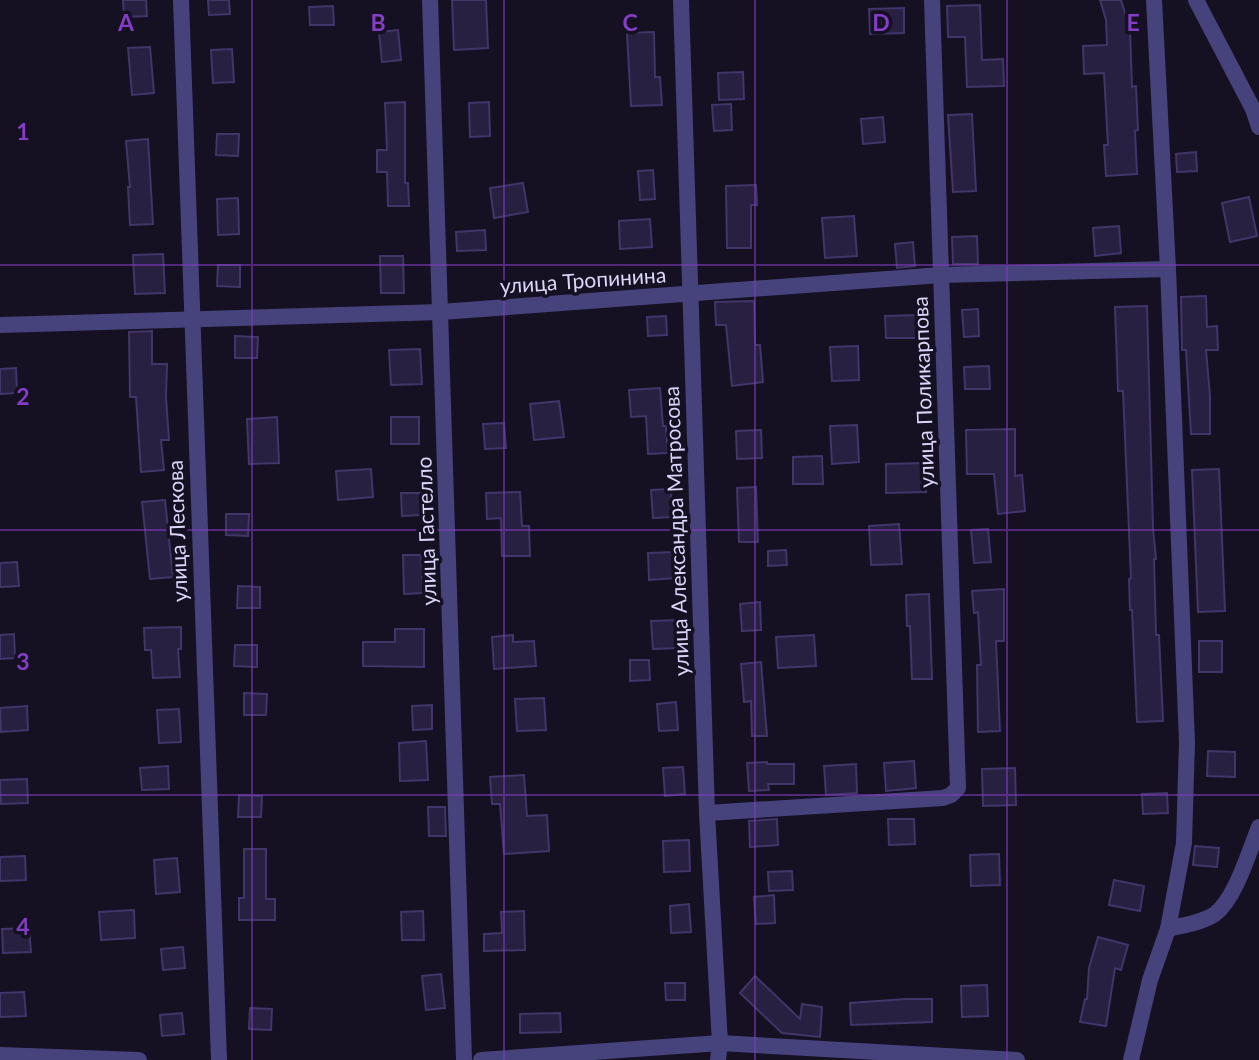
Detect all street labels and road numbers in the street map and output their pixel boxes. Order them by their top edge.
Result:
street label: улица Тропинина [499,261,667,298]
street label: улица Поликарпова [907,296,938,488]
street label: улица Александра Матросова [658,386,693,676]
street label: улица Гастелло [410,456,441,606]
street label: улица Лескова [162,460,191,602]

